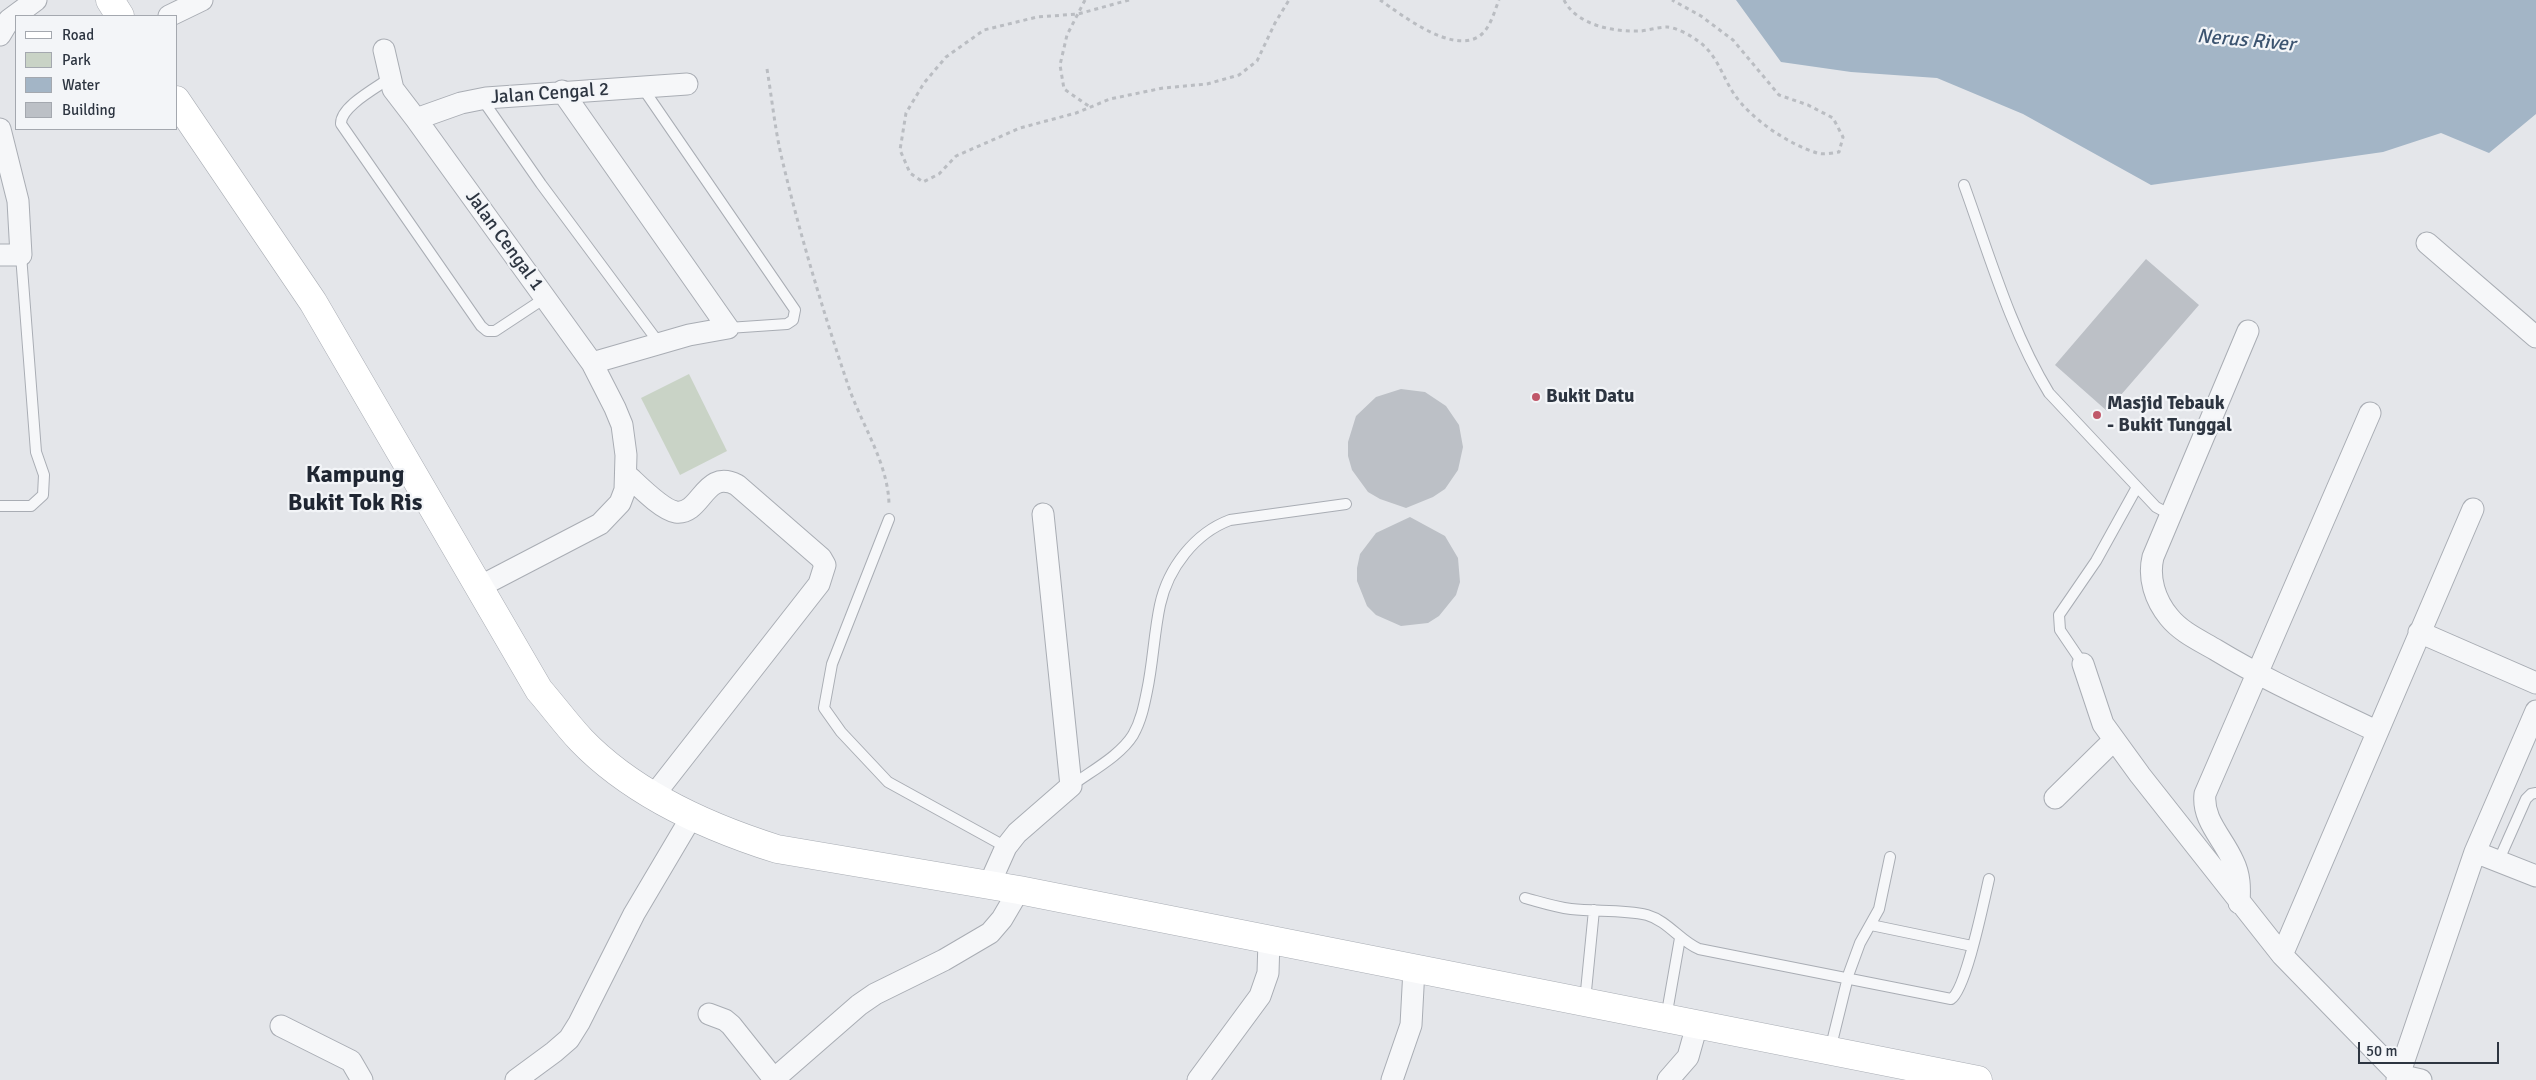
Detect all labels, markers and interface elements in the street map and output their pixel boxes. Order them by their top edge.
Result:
legend [15,15,178,130]
water label: Nerus River [2196,25,2296,57]
text: Road [62,26,94,44]
text: Park [62,51,91,69]
text: Water [62,76,100,94]
street label: Jalan Cengal 2 [490,79,610,109]
text: Building [62,101,116,119]
street label: Jalan Cengal 1 [460,186,548,296]
place label: Bukit Datu [1546,386,1634,408]
marker: Bukit Datu [1530,391,1542,403]
place label: Masjid Tebauk - Bukit Tunggal [2107,393,2232,437]
marker: Masjid Tebauk - Bukit Tunggal [2091,409,2103,421]
district label: Kampung Bukit Tok Ris [288,462,422,518]
scale bar [2361,1032,2502,1064]
text: 50 m [2366,1042,2397,1060]

